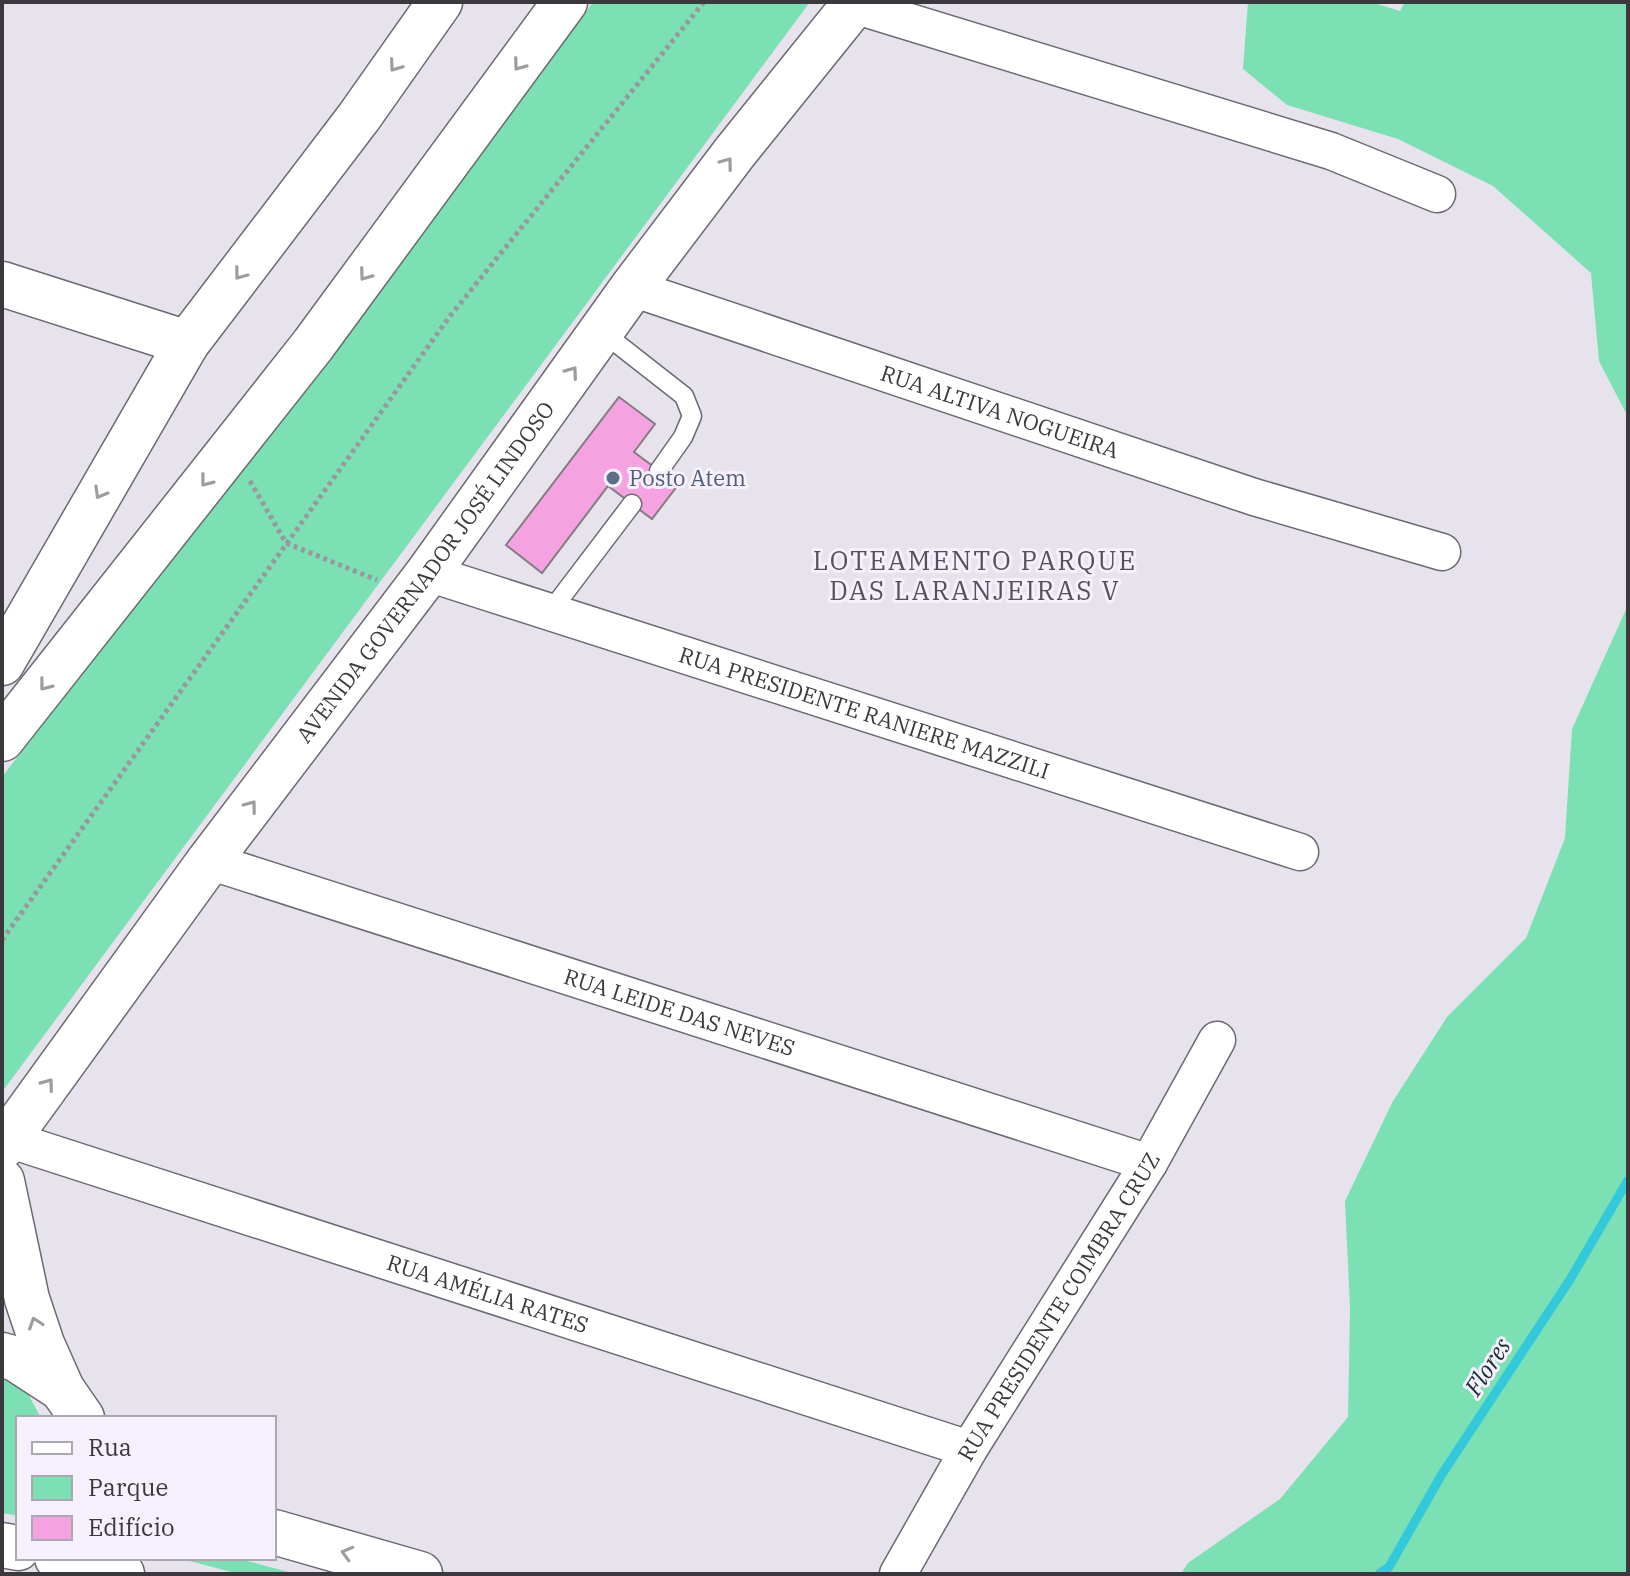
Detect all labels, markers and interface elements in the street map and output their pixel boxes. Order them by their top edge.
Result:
one-way arrow [514,56,528,71]
one-way arrow [390,57,405,71]
one-way arrow [717,157,731,172]
one-way arrow [235,265,249,280]
one-way arrow [360,266,375,280]
street label: RUA ALTIVA NOGUEIRA [877,358,1123,465]
one-way arrow [562,366,577,380]
street label: AVENIDA GOVERNADOR JOSÉ LINDOSO [289,395,560,748]
place label: Posto Atem [629,463,746,492]
marker: Posto Atem [604,469,622,487]
one-way arrow [201,472,216,486]
one-way arrow [94,484,110,499]
district label: LOTEAMENTO PARQUE DAS LARANJEIRAS V [813,543,1137,607]
street label: RUA PRESIDENTE RANIERE MAZZILI [675,639,1053,785]
one-way arrow [40,676,55,690]
one-way arrow [241,800,256,815]
street label: RUA LEIDE DAS NEVES [560,961,799,1062]
one-way arrow [38,1078,53,1092]
street label: RUA PRESIDENTE COIMBRA CRUZ [950,1147,1166,1466]
street label: RUA AMÉLIA RATES [383,1247,592,1339]
one-way arrow [29,1317,45,1331]
water label: Flores [1456,1332,1518,1402]
legend [16,1416,276,1560]
text: Rua [88,1431,132,1463]
text: Parque [88,1471,168,1503]
text: Edifício [88,1511,175,1543]
one-way arrow [340,1546,354,1562]

